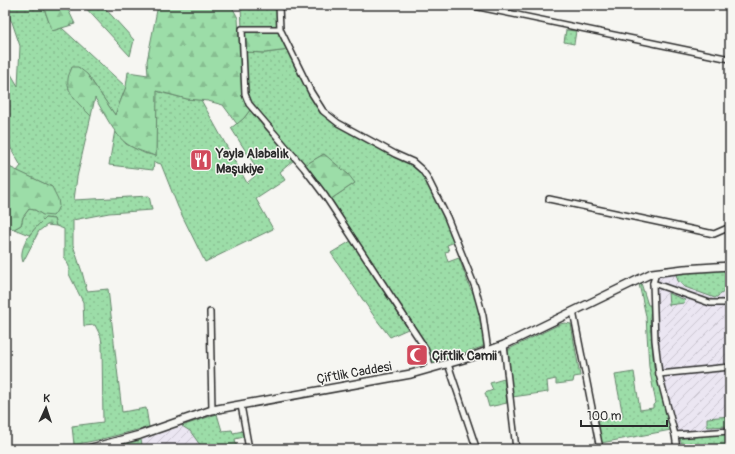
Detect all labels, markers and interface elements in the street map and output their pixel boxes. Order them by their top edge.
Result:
place label: Yayla Alabalık Maşukiye [215,146,289,177]
restaurant icon: Yayla Alabalık Maşukiye [188,147,214,173]
mosque icon: Çiftlik Camii [404,342,430,368]
place label: Çiftlik Camii [432,348,498,364]
street label: Çiftlik Caddesi [315,358,393,387]
north arrow [26,388,66,428]
text: K [43,392,51,405]
scale bar [581,402,667,428]
text: 100 m [587,409,622,424]

